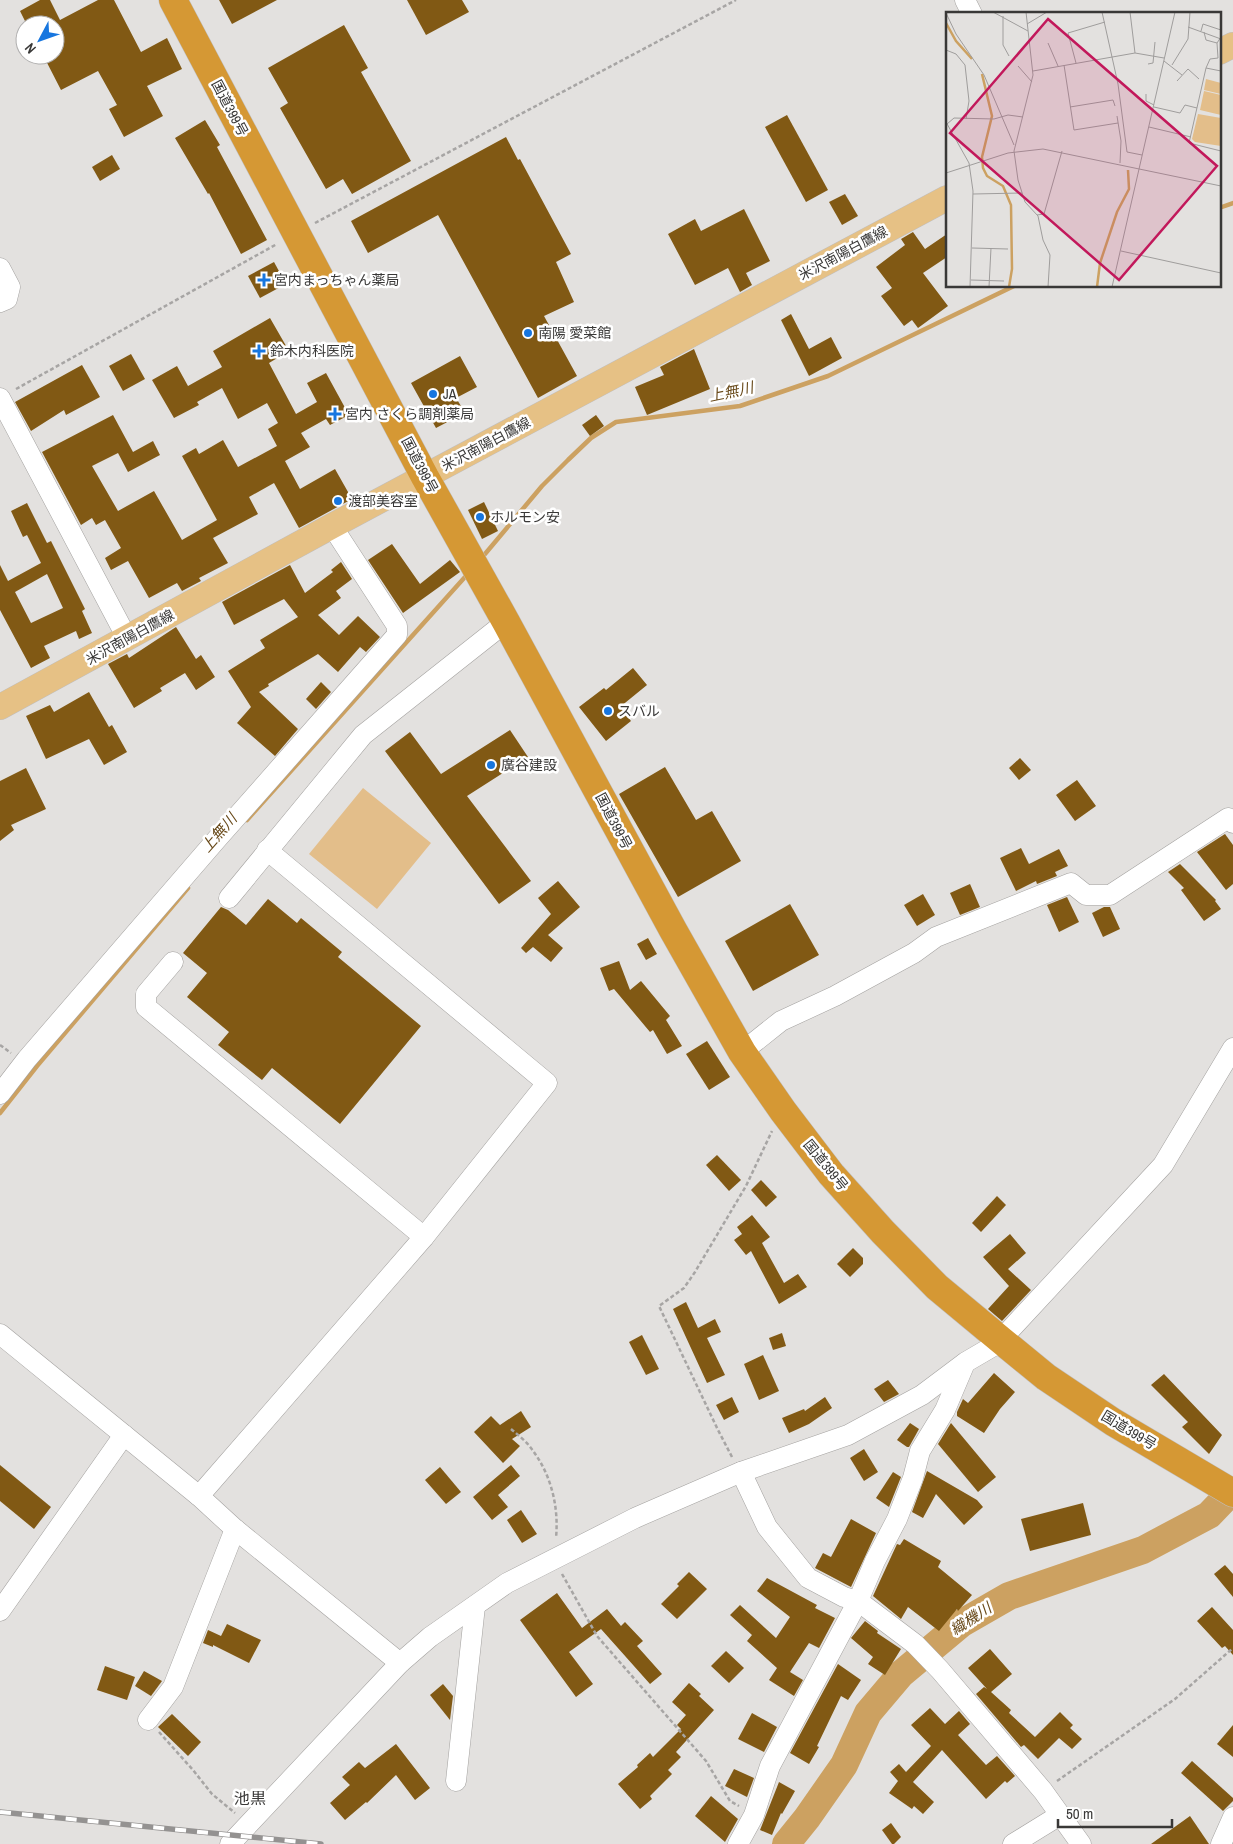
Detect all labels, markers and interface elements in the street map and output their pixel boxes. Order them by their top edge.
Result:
inset map [946,12,1220,288]
north arrow [15,15,65,65]
text: N [21,39,40,58]
street label: 国道399号 [208,77,252,139]
street label: 米沢南陽白鷹線 [796,222,890,284]
place label: 宮内まっちゃん薬局 [274,271,399,289]
marker: 宮内まっちゃん薬局 [258,274,270,286]
place label: 南陽 愛菜館 [538,324,611,342]
marker: 南陽 愛菜館 [522,327,534,339]
place label: 鈴木内科医院 [270,342,354,360]
marker: 鈴木内科医院 [252,344,266,358]
water label: 上無川 [707,376,757,406]
place label: JA [443,385,457,403]
marker: JA [427,388,439,400]
place label: 宮内 さくら調剤薬局 [345,405,474,423]
marker: 宮内 さくら調剤薬局 [329,408,341,420]
street label: 米沢南陽白鷹線 [439,413,533,475]
street label: 国道399号 [398,434,442,496]
place label: 渡部美容室 [348,492,418,510]
marker: 渡部美容室 [332,495,344,507]
place label: ホルモン安 [490,508,560,526]
marker: ホルモン安 [474,511,486,523]
street label: 米沢南陽白鷹線 [83,605,177,669]
place label: スバル [618,702,660,720]
marker: スバル [602,705,614,717]
place label: 廣谷建設 [501,756,557,774]
marker: 廣谷建設 [485,759,497,771]
street label: 国道399号 [592,790,636,852]
water label: 上無川 [196,807,243,857]
street label: 国道399号 [800,1136,852,1194]
street label: 国道399号 [1098,1407,1160,1453]
water label: 織機川 [946,1596,997,1640]
district label: 池黒 [234,1787,266,1809]
scale bar [1058,1796,1172,1828]
text: 50 m [1066,1803,1093,1824]

